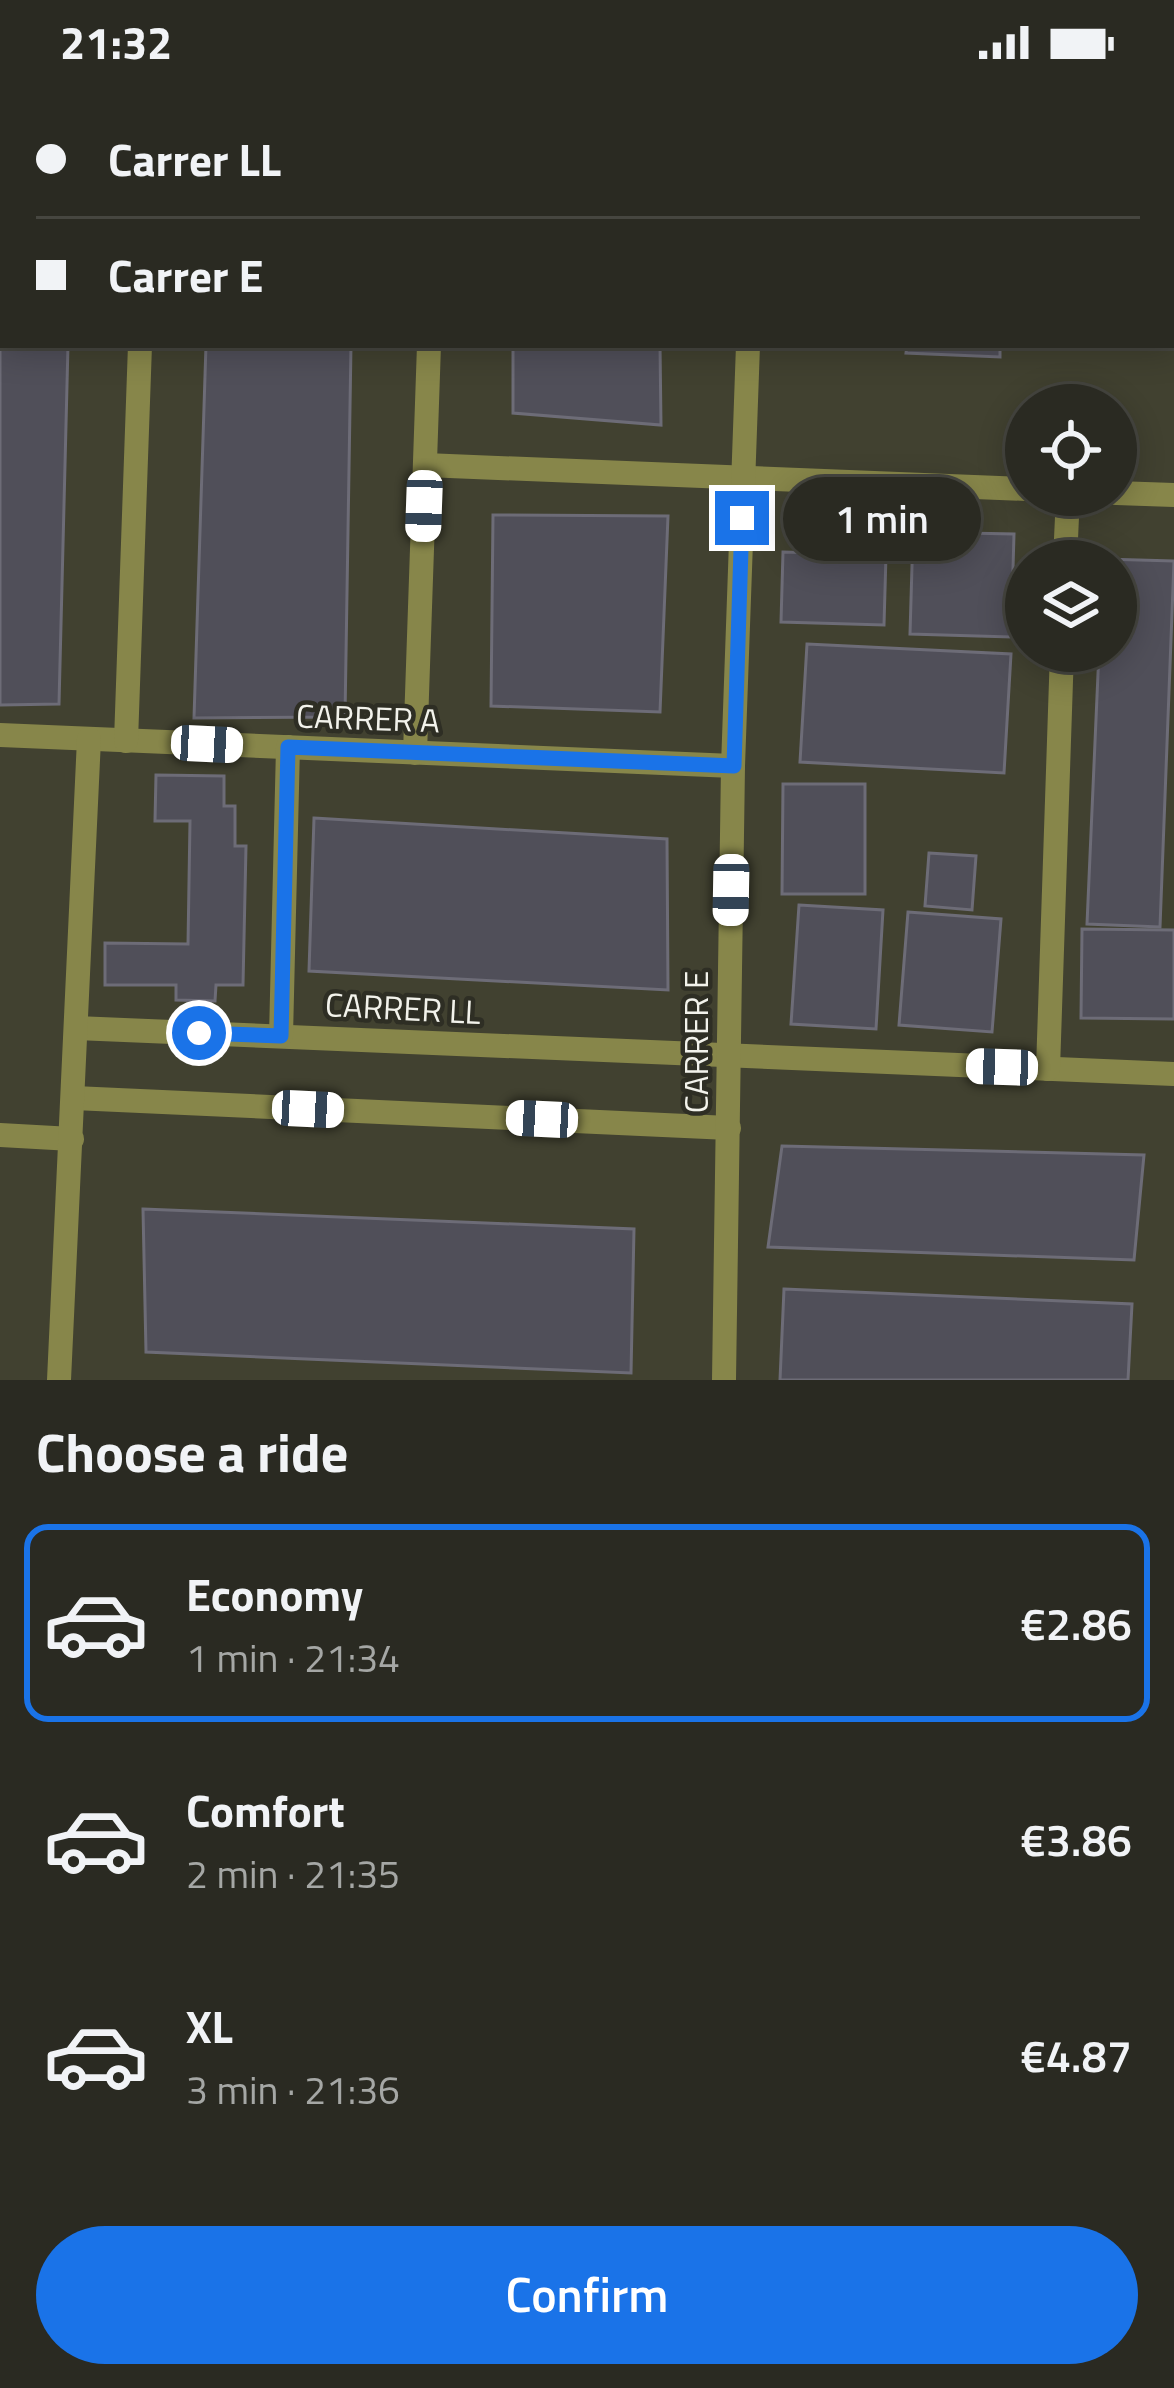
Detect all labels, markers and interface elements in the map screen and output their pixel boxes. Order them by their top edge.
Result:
text: 21:32 [60,8,172,76]
text: Carrer LL [108,125,281,193]
text: Carrer E [108,241,263,309]
map controls [1005,384,1137,672]
button: locate [1005,384,1137,516]
car [405,469,443,543]
callout: 1 min [784,476,982,560]
text: 1 min [835,489,929,548]
route end [715,491,769,545]
button: layers [1005,540,1137,672]
street label: CARRER A [295,691,441,745]
car [170,724,244,764]
car [712,854,750,926]
street label: CARRER E [671,971,721,1113]
street label: CARRER LL [324,979,482,1037]
route start [172,1006,226,1060]
car [965,1048,1039,1086]
car [271,1089,345,1129]
car [505,1099,579,1139]
text: Choose a ride [36,1411,348,1493]
text: Economy [186,1560,363,1628]
icon: car [42,1569,150,1677]
text: €2.86 [1020,1589,1132,1657]
text: 1 min · 21:34 [186,1628,400,1687]
text: Comfort [186,1776,345,1844]
icon: car [42,1785,150,1893]
text: €3.86 [1020,1805,1132,1873]
text: 2 min · 21:35 [186,1844,400,1903]
text: XL [186,1992,233,2060]
icon: car [42,2001,150,2109]
text: €4.87 [1020,2021,1132,2089]
text: 3 min · 21:36 [186,2060,400,2119]
button: Confirm [36,2226,1138,2364]

